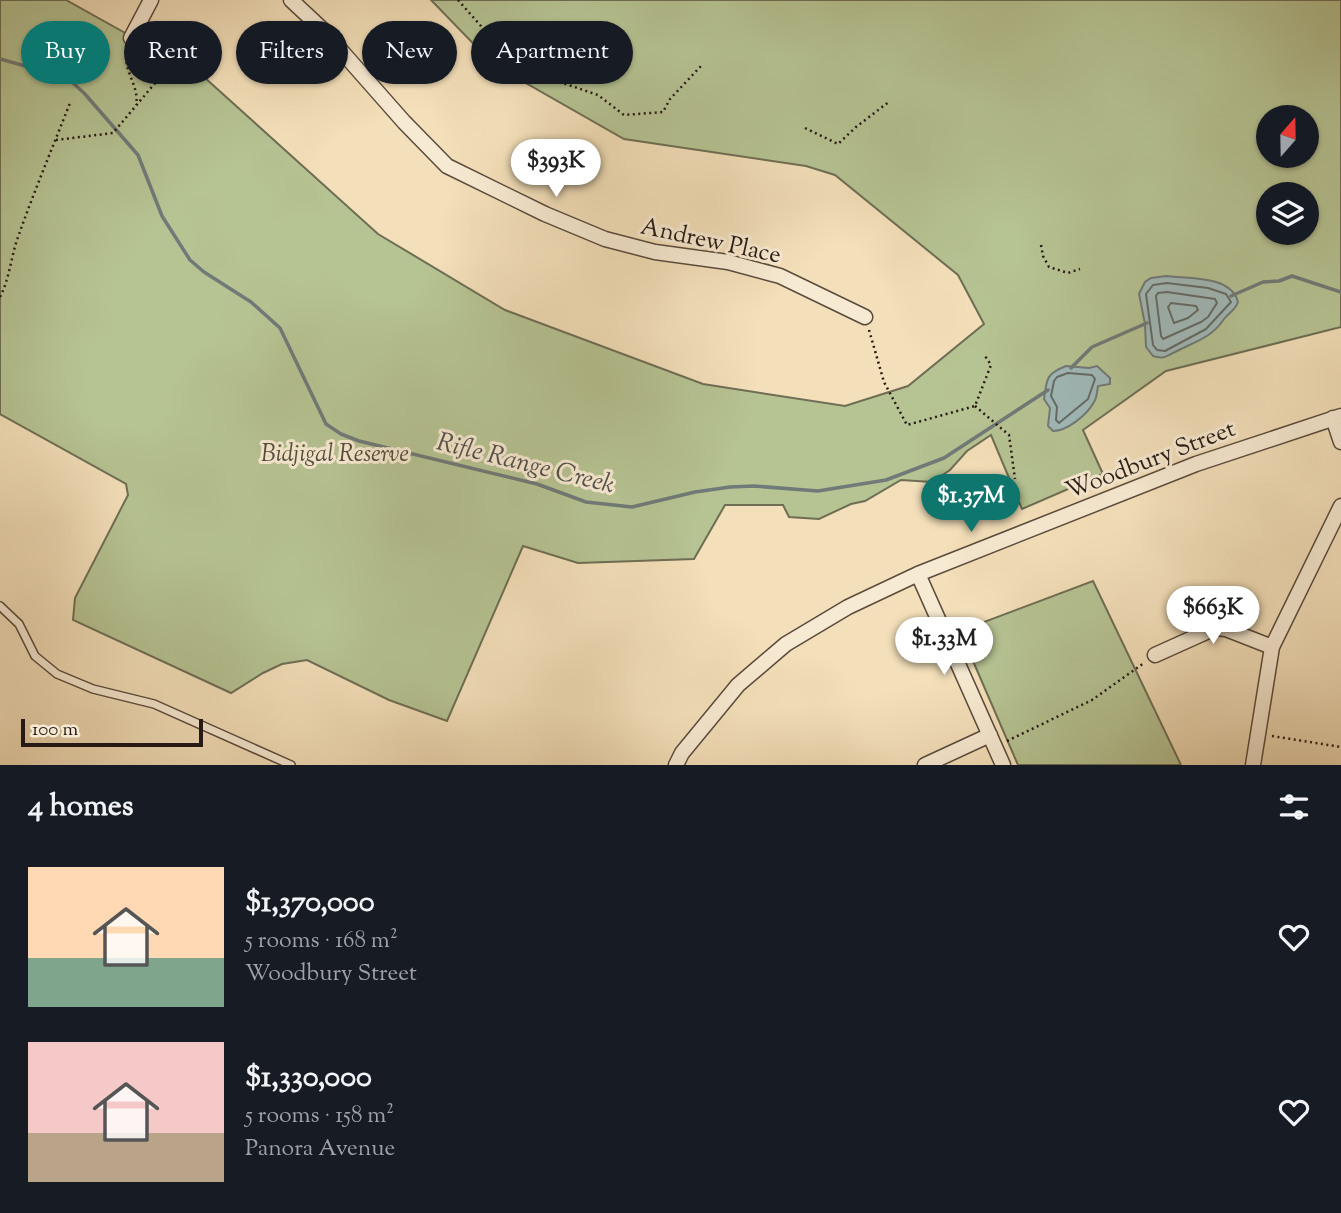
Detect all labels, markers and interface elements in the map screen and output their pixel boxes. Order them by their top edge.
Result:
chip: Buy [21,21,110,84]
chip: Rent [124,21,222,84]
chip: Filters [236,21,348,84]
chip: New [362,21,457,84]
chip: Apartment [471,21,633,84]
north arrow [1256,105,1320,168]
map controls [1256,105,1319,245]
pin: $393K [507,140,605,199]
text: $393K [527,145,585,178]
button: layers [1256,182,1319,245]
street label: Andrew Place [637,210,784,273]
street label: Woodbury Street [1061,413,1240,509]
water label: Rifle Range Creek [433,424,618,504]
park label: Bidjigal Reserve [261,438,409,472]
pin: $1.37M [914,475,1028,534]
text: $1.37M [937,480,1005,513]
pin: $663K [1164,586,1262,646]
text: $663K [1182,592,1244,625]
pin: $1.33M [887,618,1001,677]
text: $1.33M [911,623,977,656]
scale bar [21,716,203,748]
text: 100 m [32,717,78,744]
text: 4 homes [28,786,134,829]
icon: filters [1275,788,1313,826]
text: $1,370,000 [245,882,375,925]
icon: home [84,895,168,979]
icon: heart [1275,918,1313,956]
text: 5 rooms · 168 m² [245,925,398,958]
text: Woodbury Street [245,958,417,991]
text: $1,330,000 [245,1057,372,1100]
icon: home [84,1070,168,1154]
icon: heart [1275,1093,1313,1131]
text: 5 rooms · 158 m² [245,1100,394,1133]
text: Panora Avenue [245,1133,395,1166]

